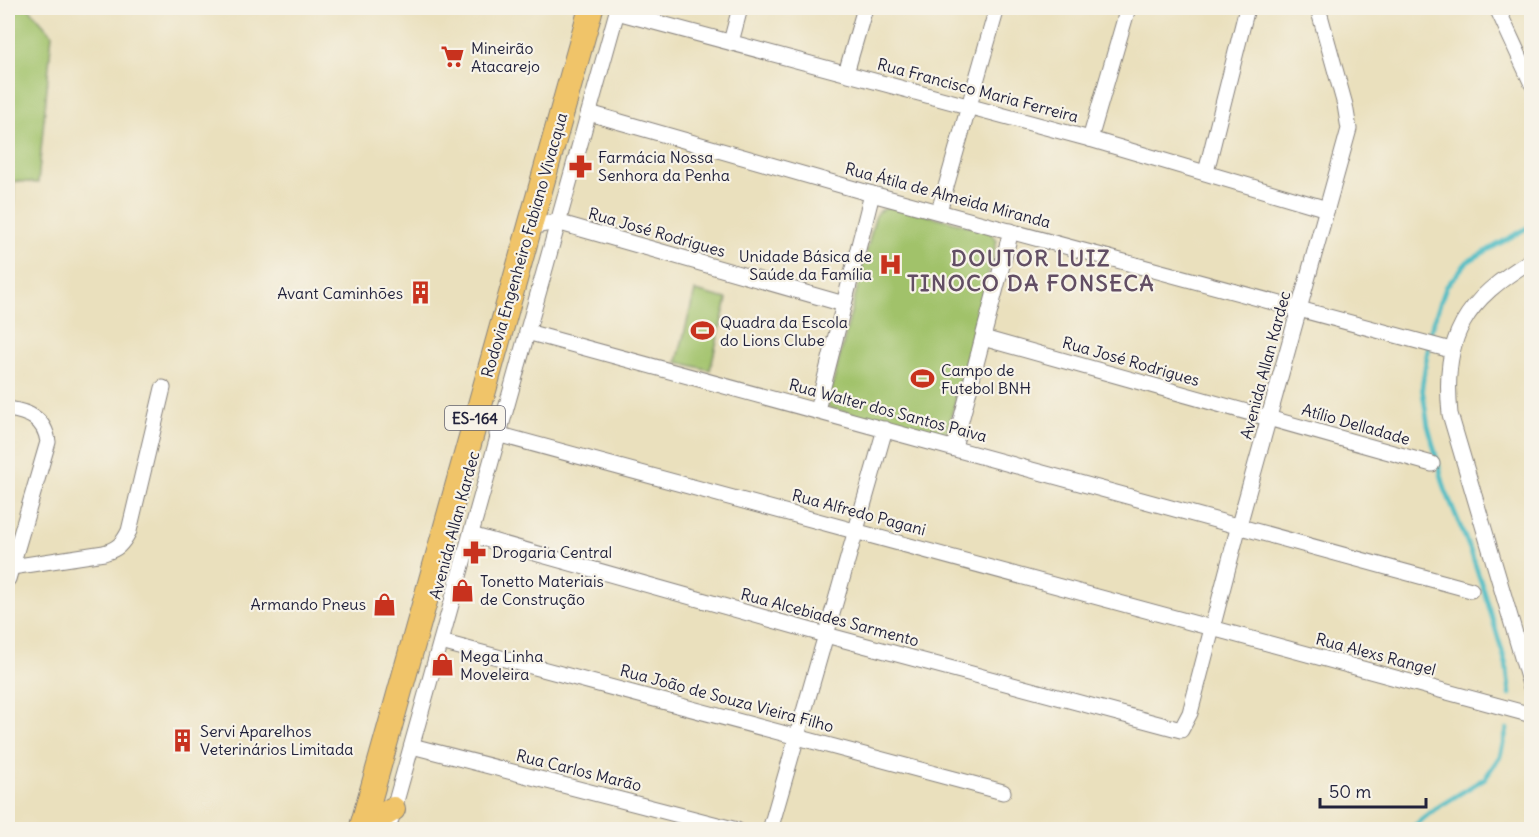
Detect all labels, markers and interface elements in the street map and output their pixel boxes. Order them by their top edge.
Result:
place label: Mineirão Atacarejo [471,38,540,76]
supermarket icon: Mineirão Atacarejo [440,44,466,70]
street label: Rua Francisco Maria Ferreira [875,54,1081,126]
street label: Rodovia Engenheiro Fabiano Vivacqua [477,110,571,380]
place label: Farmácia Nossa Senhora da Penha [598,147,730,185]
pharmacy icon: Farmácia Nossa Senhora da Penha [567,153,593,179]
street label: Rua Átila de Almeida Miranda [843,158,1053,232]
street label: Rua José Rodrigues [586,203,728,261]
district label: DOUTOR LUIZ TINOCO DA FONSECA [907,244,1155,297]
place label: Unidade Básica de Saúde da Família [739,246,872,284]
hospital icon: Unidade Básica de Saúde da Família [877,252,903,278]
building icon: Avant Caminhões [408,280,434,306]
place label: Avant Caminhões [277,283,403,303]
street label: Avenida Allan Kardec [1236,289,1294,441]
place label: Quadra da Escola do Lions Clube [720,312,848,350]
sports icon: Quadra da Escola do Lions Clube [689,318,715,344]
street label: Rua José Rodrigues [1060,332,1202,390]
place label: Campo de Futebol BNH [941,360,1031,398]
sports icon: Campo de Futebol BNH [910,366,936,392]
street label: Rua Walter dos Santos Paiva [787,374,989,446]
street label: Atílio Delladade [1300,399,1412,449]
road number: ES-164 [445,406,505,430]
street label: Avenida Allan Kardec [425,449,483,601]
street label: Rua Alfredo Pagani [790,485,928,539]
pharmacy icon: Drogaria Central [461,539,487,565]
place label: Drogaria Central [492,542,612,562]
place label: Tonetto Materiais de Construção [480,571,604,609]
shop icon: Tonetto Materiais de Construção [449,577,475,603]
street label: Rua Alcebiades Sarmento [739,584,921,650]
shop icon: Armando Pneus [371,591,397,617]
place label: Armando Pneus [250,594,366,614]
street label: Rua Alexs Rangel [1314,628,1438,680]
place label: Mega Linha Moveleira [460,646,543,684]
shop icon: Mega Linha Moveleira [429,652,455,678]
street label: Rua João de Souza Vieira Filho [618,660,836,736]
place label: Servi Aparelhos Veterinários Limitada [200,721,353,759]
building icon: Servi Aparelhos Veterinários Limitada [169,727,195,753]
street label: Rua Carlos Marão [514,745,644,795]
scale bar [1320,771,1426,809]
text: 50 m [1329,780,1371,803]

